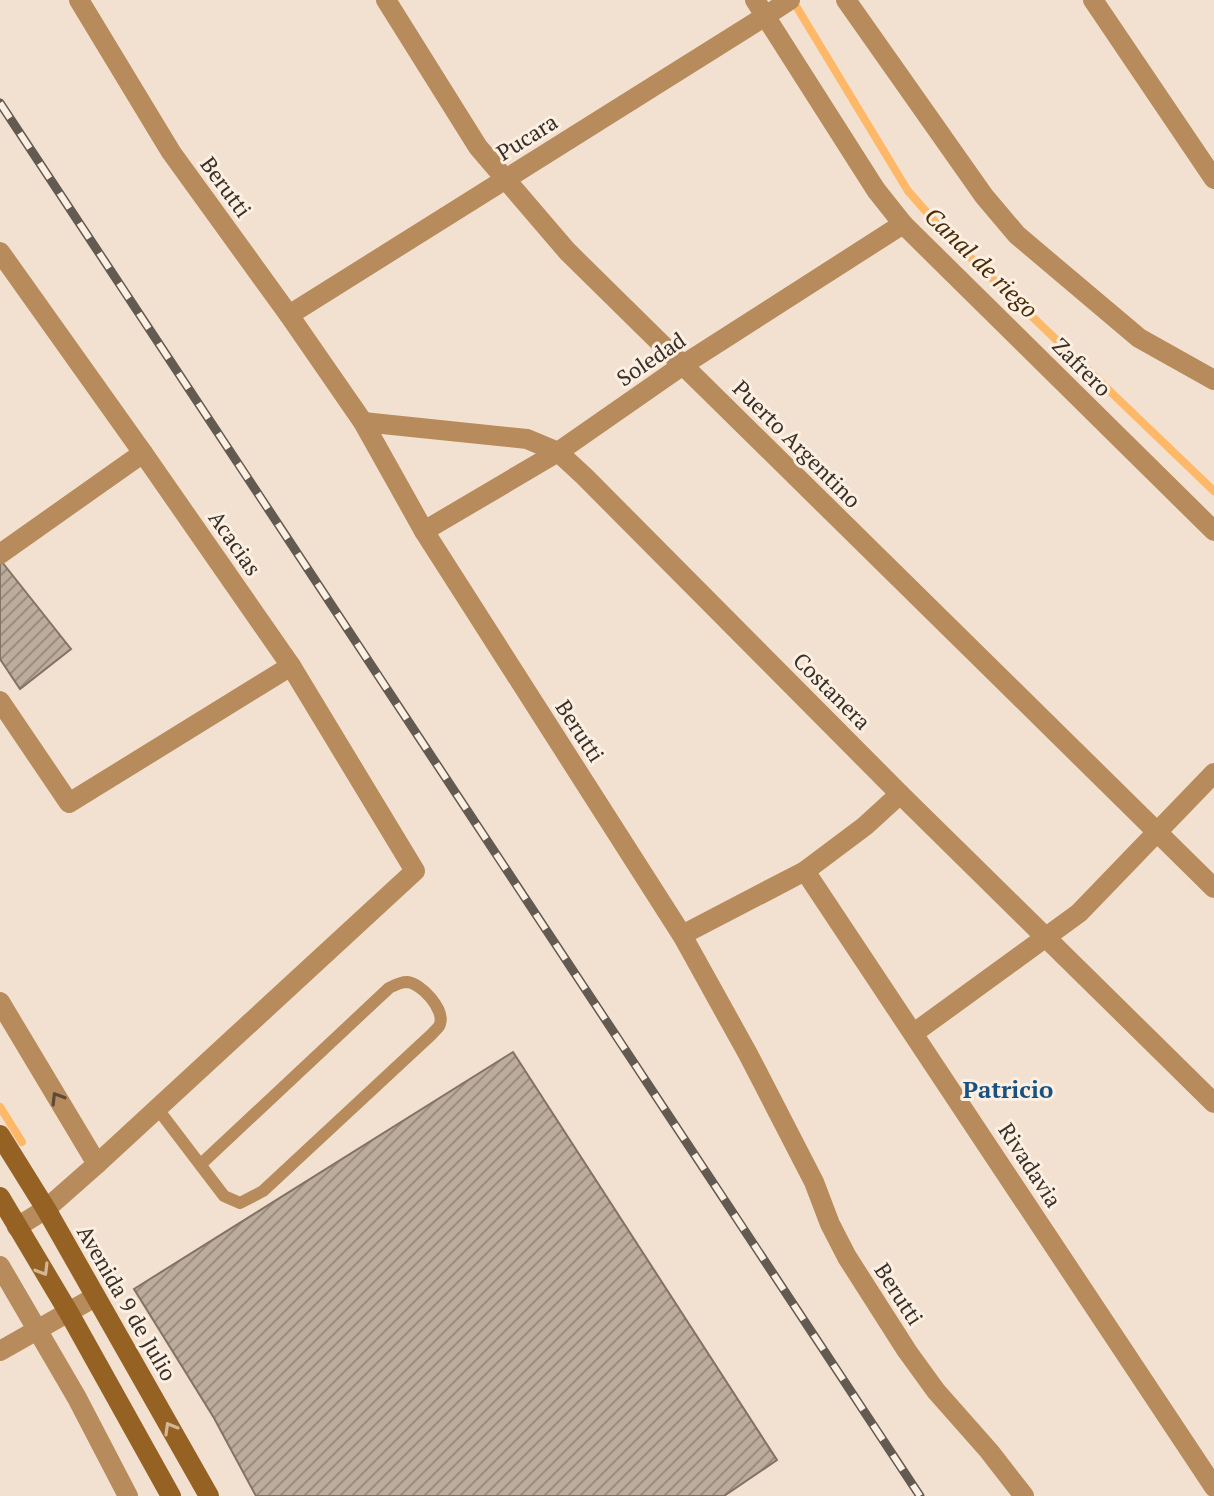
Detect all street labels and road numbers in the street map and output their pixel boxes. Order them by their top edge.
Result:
street label: Pucara [491,107,563,167]
street label: Berutti [195,150,258,223]
street label: Soledad [611,325,691,392]
street label: Zafrero [1047,331,1118,402]
street label: Puerto Argentino [727,373,868,514]
street label: Acacias [203,504,268,581]
street label: Costanera [787,646,877,736]
street label: Berutti [550,694,611,767]
street label: Rivadavia [992,1117,1068,1213]
street label: Avenida 9 de Julio [71,1220,184,1386]
street label: Berutti [869,1257,930,1330]

